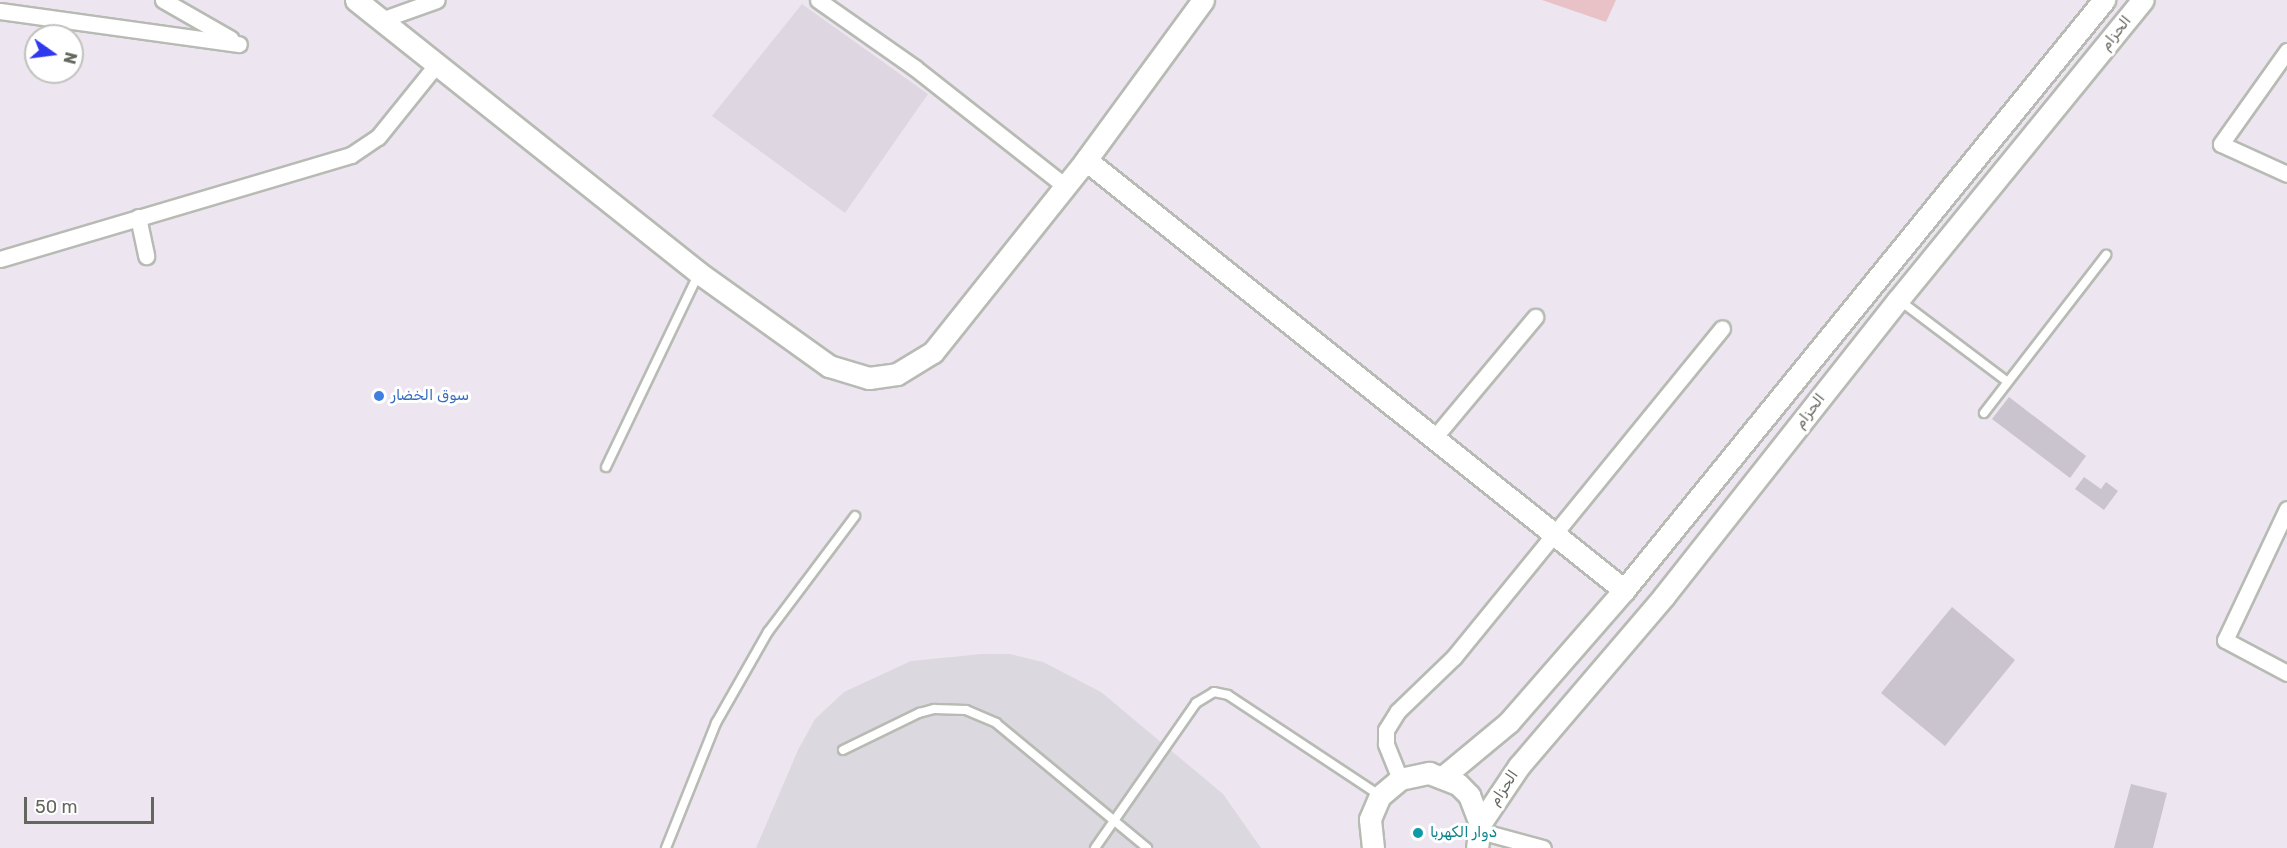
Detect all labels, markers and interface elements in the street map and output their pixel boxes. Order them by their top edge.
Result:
street label: الحزام [2097,12,2135,54]
north arrow [24,24,84,84]
text: N [59,50,81,66]
place label: سوق الخضار [391,387,469,405]
marker: سوق الخضار [372,389,386,403]
street label: الحزام [1791,390,1829,432]
street label: الحزام [1486,767,1522,809]
scale bar [27,785,158,823]
text: 50 m [35,796,78,818]
place label: دوار الكهربا [1430,824,1497,842]
marker: دوار الكهربا [1411,826,1425,840]

